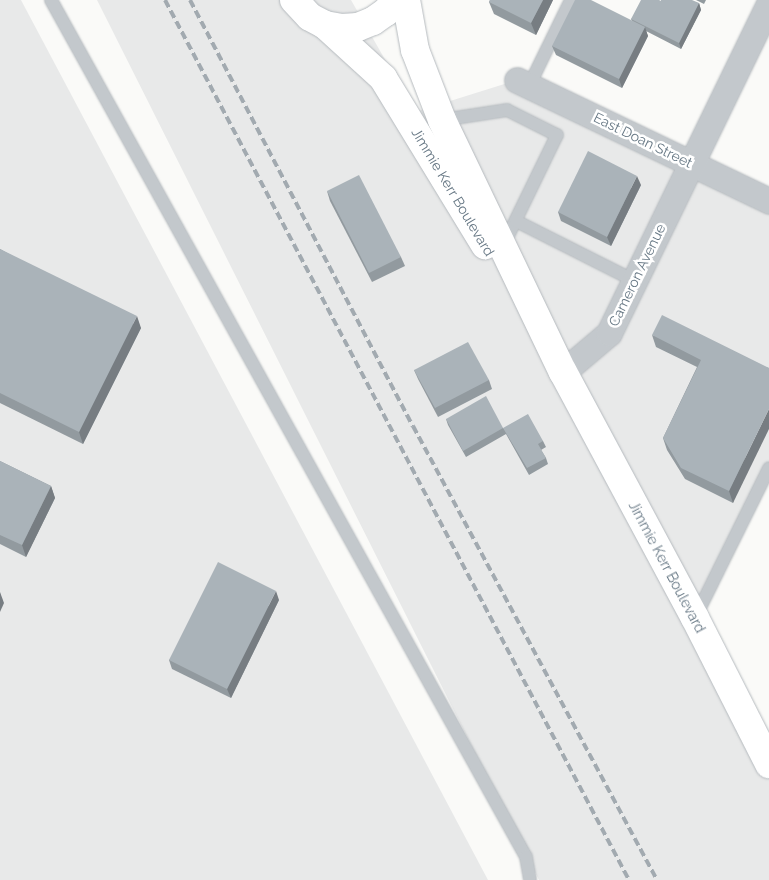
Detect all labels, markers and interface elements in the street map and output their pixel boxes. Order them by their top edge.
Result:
street label: East Doan Street [591,109,695,171]
street label: Jimmie Kerr Boulevard [408,125,498,259]
street label: Cameron Avenue [605,221,669,329]
street label: Jimmie Kerr Boulevard [625,498,709,636]

